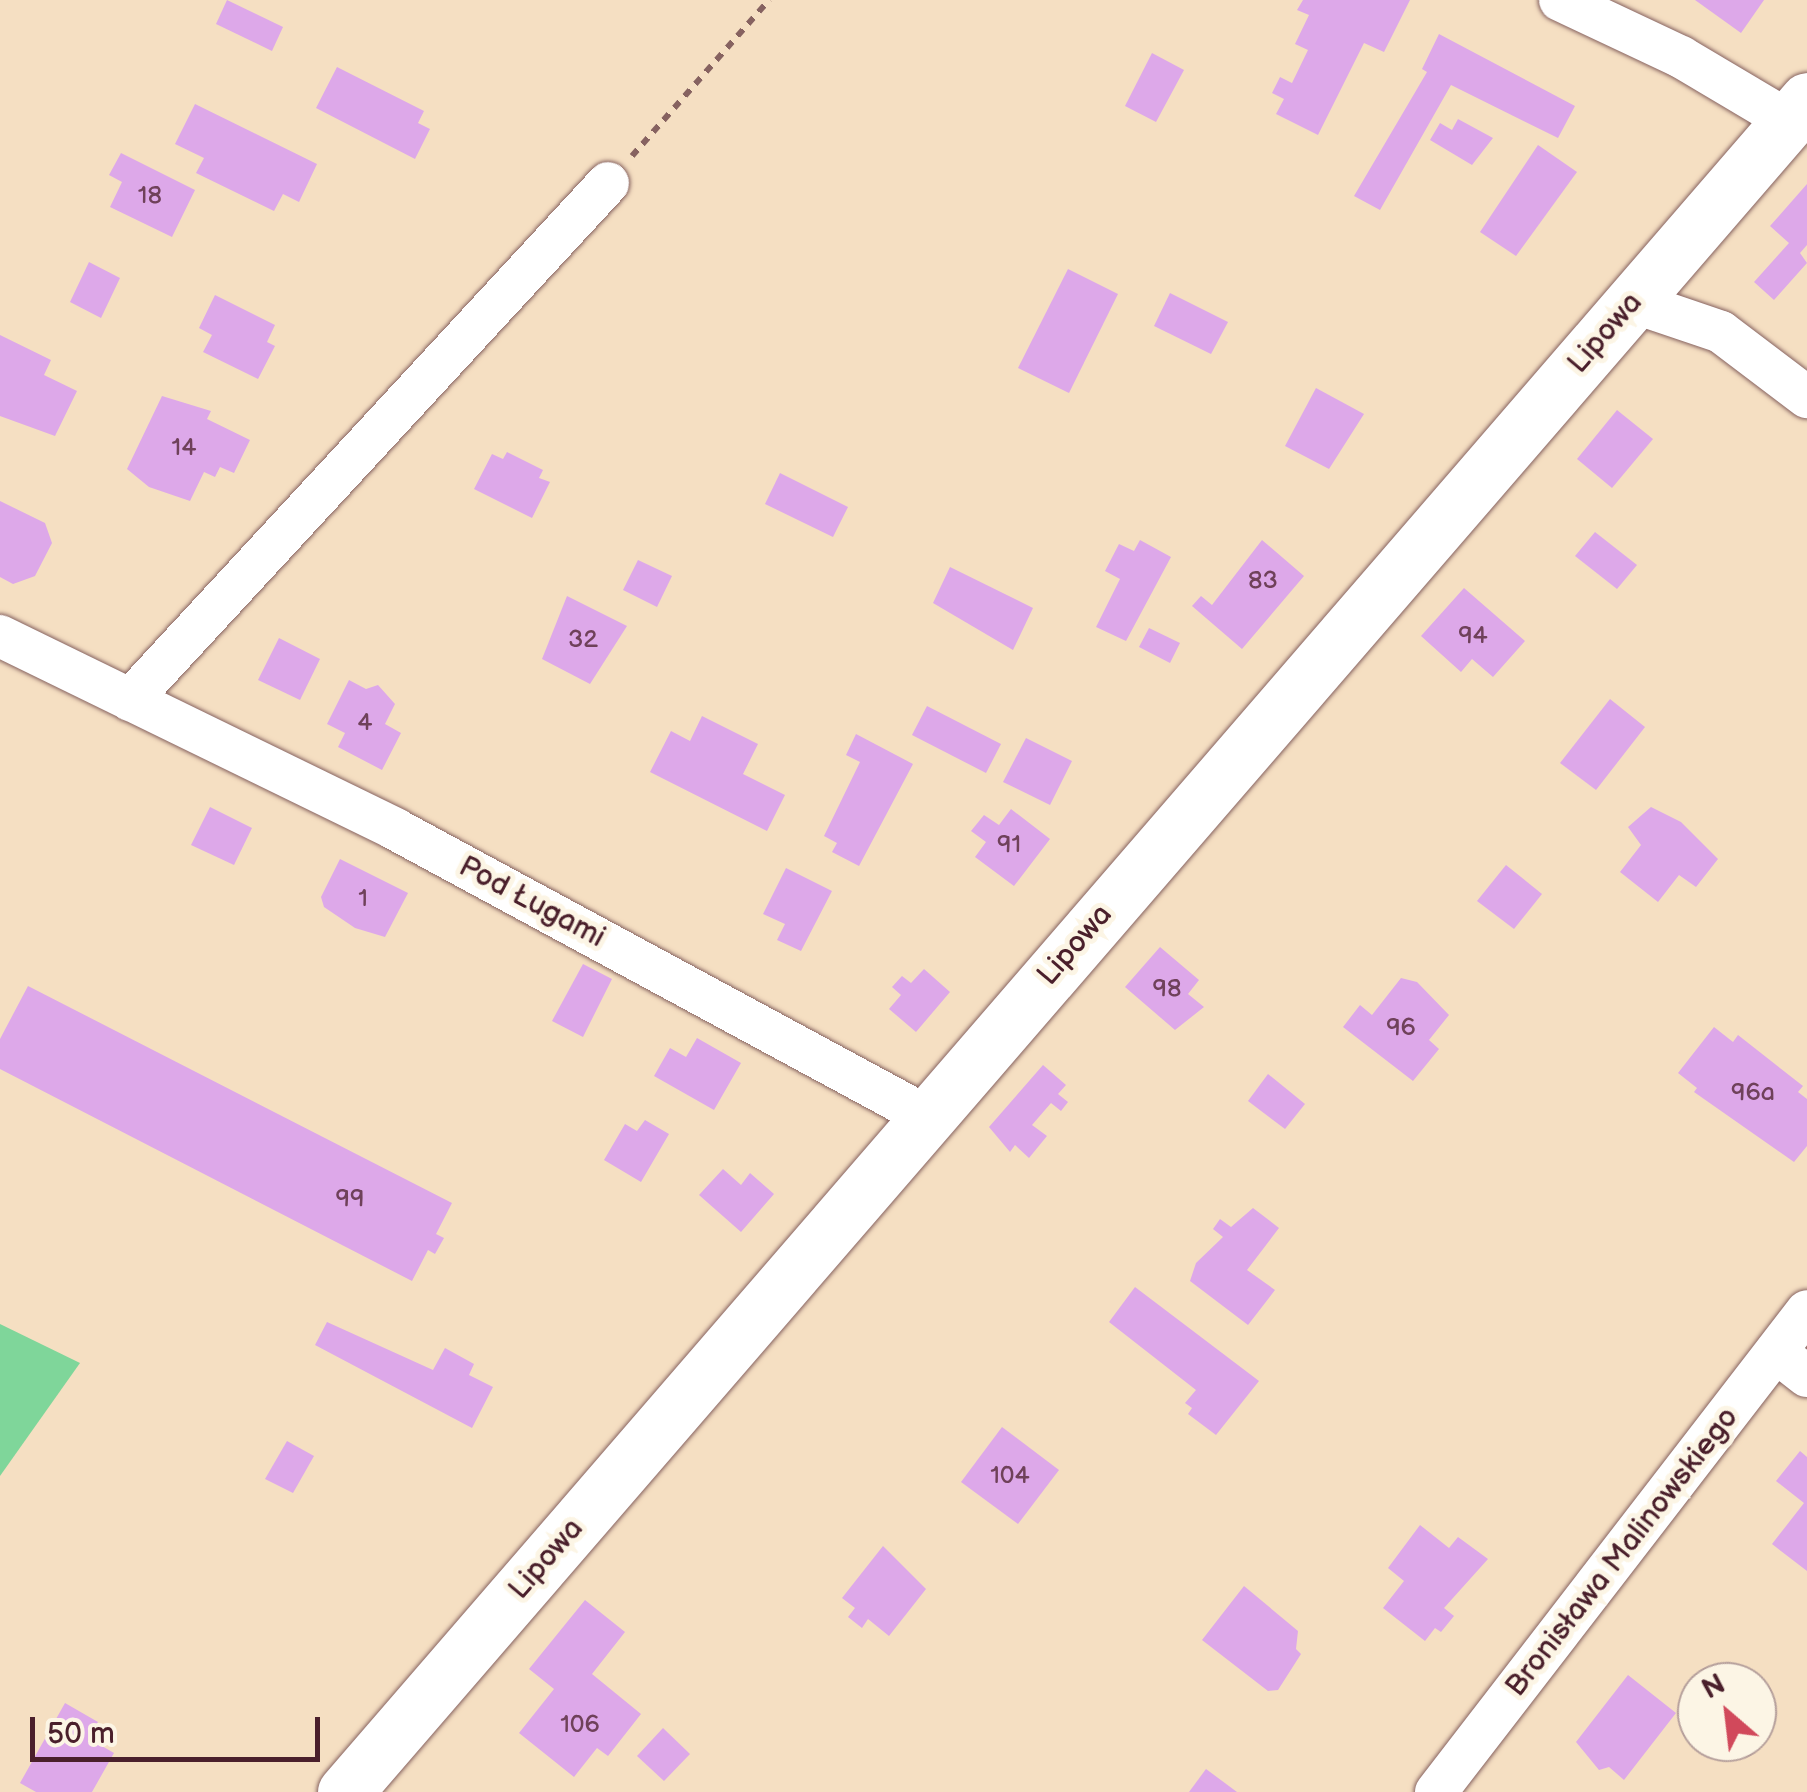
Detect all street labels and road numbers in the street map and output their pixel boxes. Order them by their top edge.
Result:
street label: Lipowa [1560,285,1650,381]
street label: Pod Ługami [453,848,611,956]
street label: Lipowa [1030,897,1120,993]
street label: Bronisława Malinowskiego [1498,1400,1746,1704]
street label: Lipowa [501,1511,591,1607]

